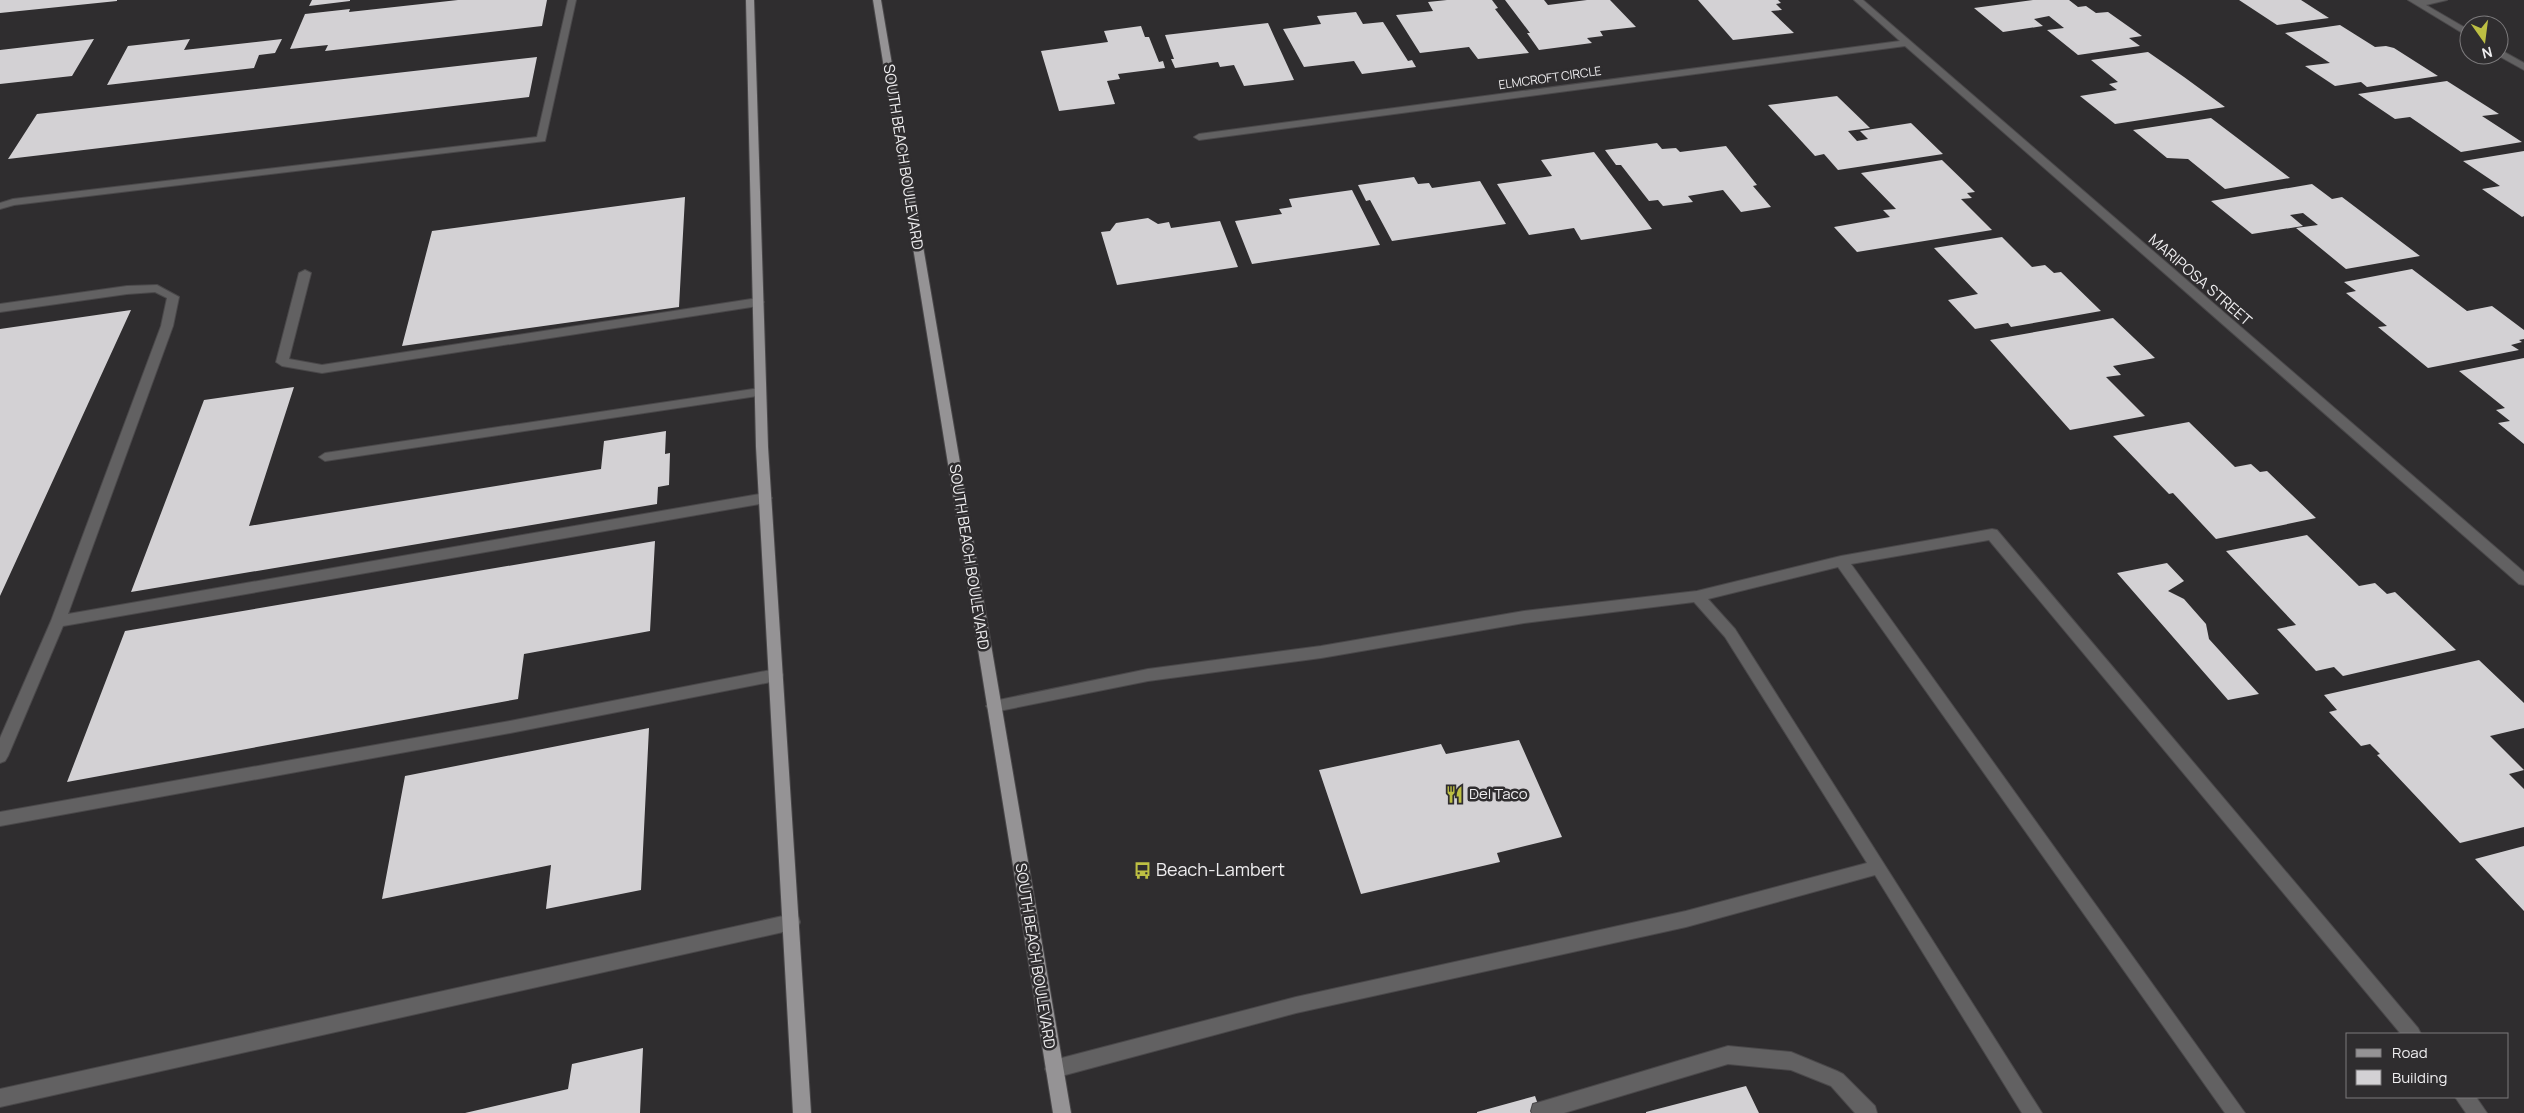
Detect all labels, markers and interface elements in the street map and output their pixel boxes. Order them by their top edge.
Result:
north arrow [2459,15,2509,65]
text: N [2480,43,2494,64]
street label: ELMCROFT CIRCLE [1497,62,1603,93]
street label: SOUTH BEACH BOULEVARD [878,63,929,251]
street label: MARIPOSA STREET [2144,229,2256,330]
street label: SOUTH BEACH BOULEVARD [944,463,995,651]
place label: Del Taco [1469,783,1528,804]
restaurant icon: Del Taco [1445,784,1465,804]
place label: Beach-Lambert [1156,857,1285,881]
bus stop icon: Beach-Lambert [1132,860,1152,880]
street label: SOUTH BEACH BOULEVARD [1010,862,1061,1050]
legend [2346,1033,2509,1098]
text: Road [2392,1042,2428,1063]
text: Building [2392,1067,2447,1088]

